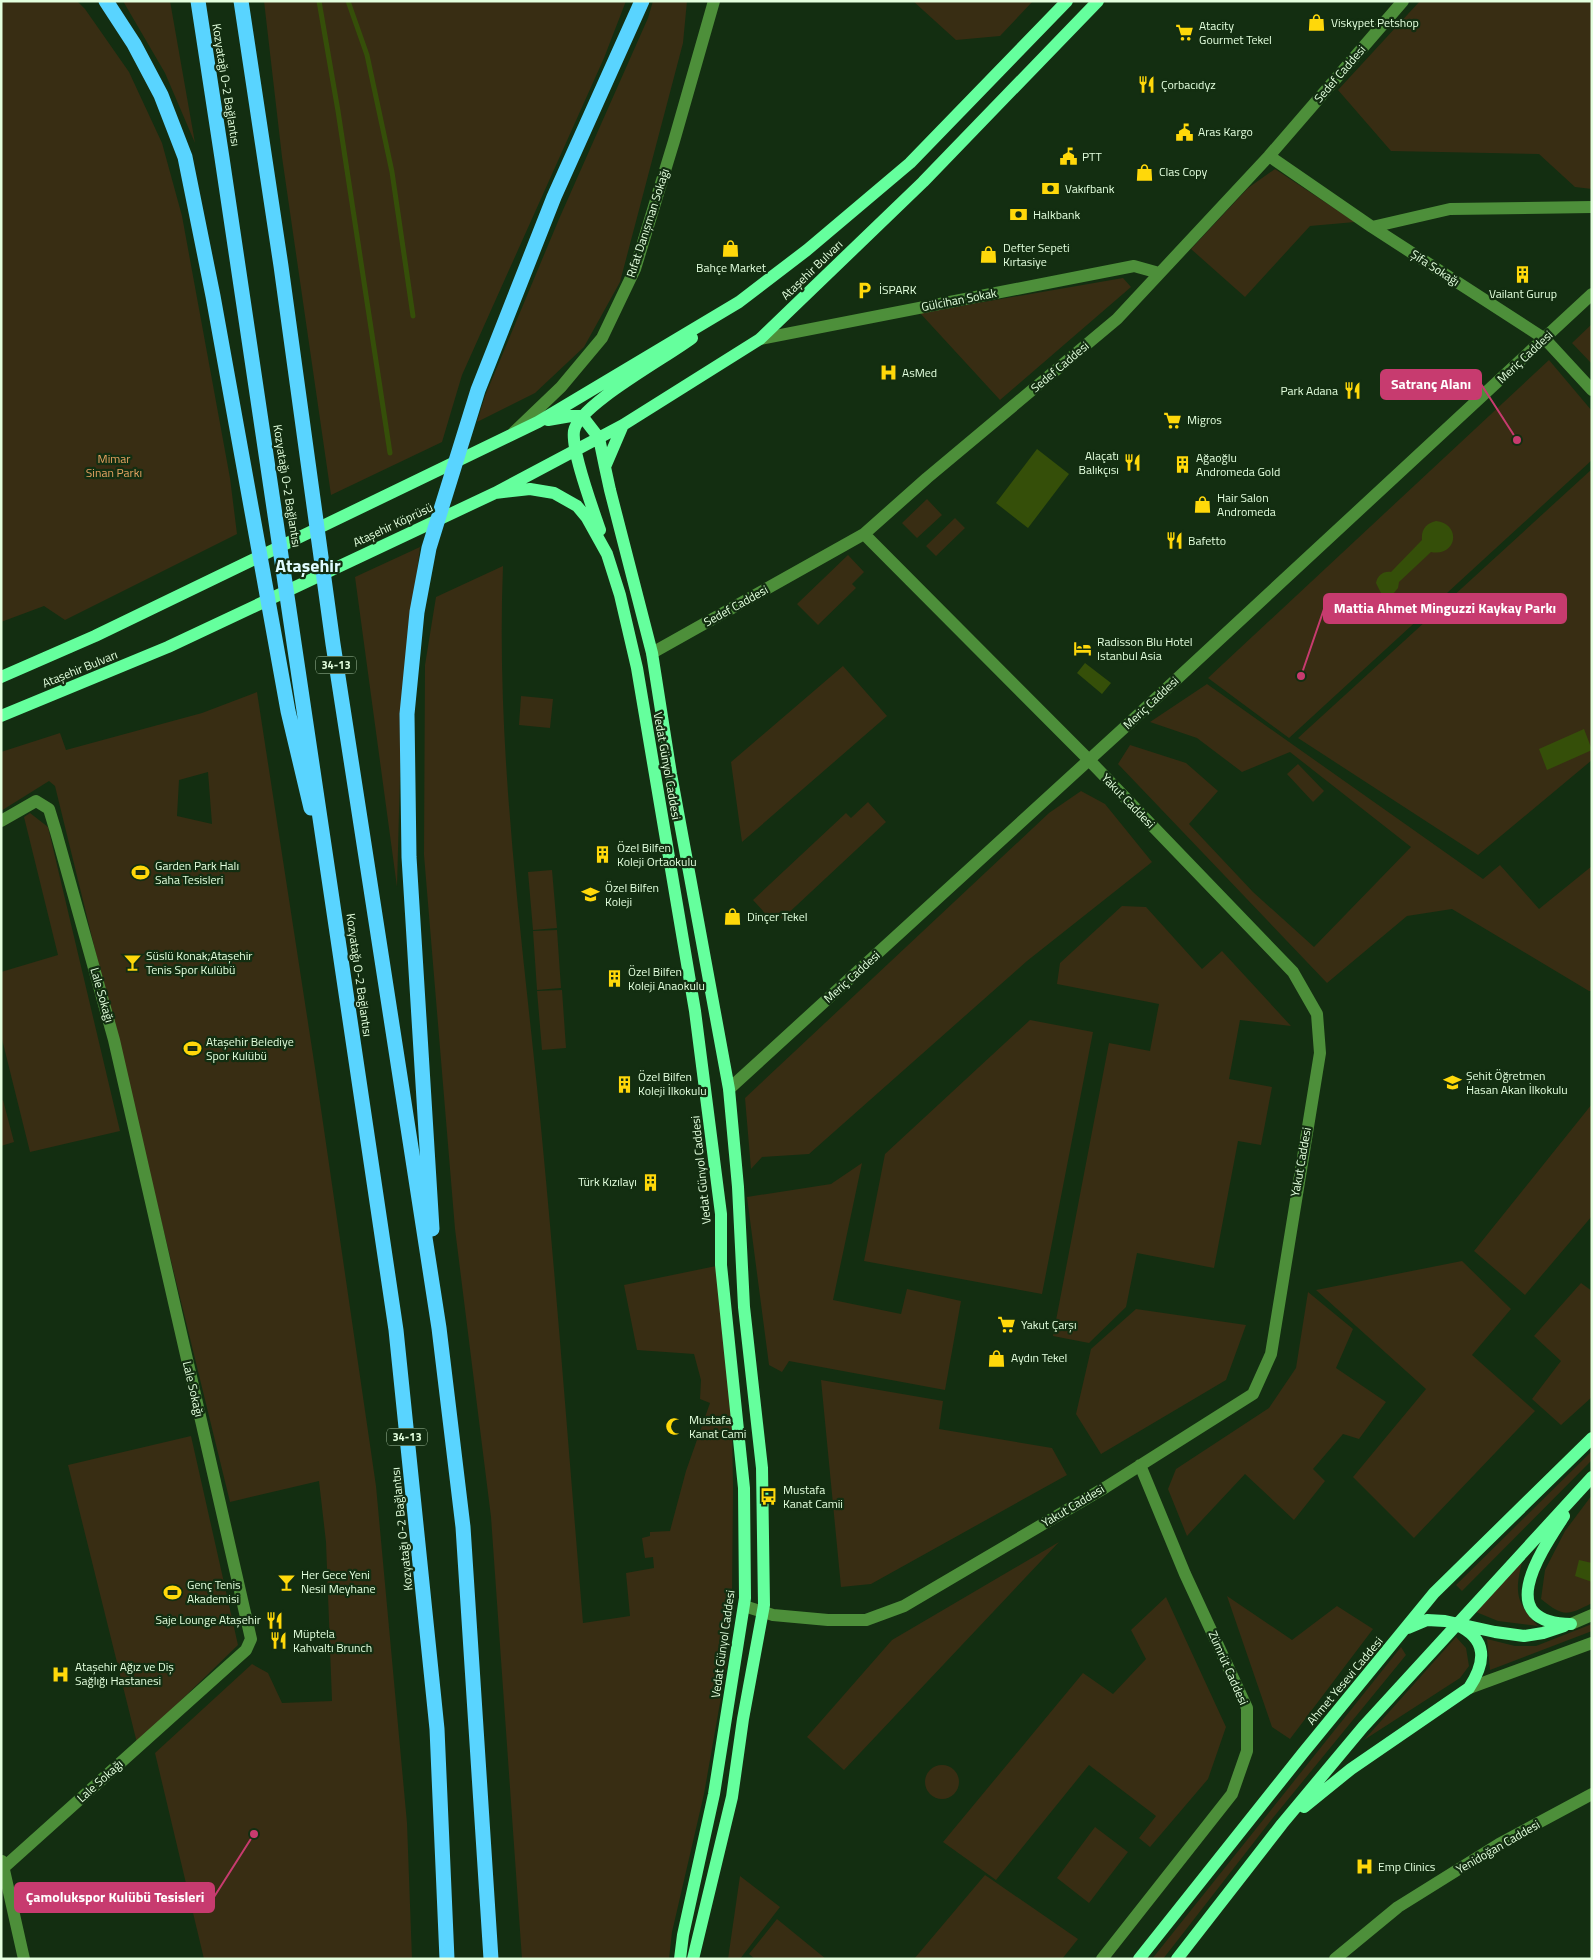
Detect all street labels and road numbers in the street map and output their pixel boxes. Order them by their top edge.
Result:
street label: Kozyatağı O-2 Bağlantısı [207,22,246,148]
street label: Sedef Caddesi [1309,41,1370,107]
street label: Rıfat Danışman Sokağı [621,166,674,280]
street label: Ataşehir Bulvarı [776,235,847,304]
street label: Şifa Sokağı [1407,245,1464,291]
street label: Gülcihan Sokak [920,283,998,316]
street label: Meriç Caddesi [1492,326,1557,388]
street label: Sedef Caddesi [1026,336,1093,397]
street label: Kozyatağı O-2 Bağlantısı [268,423,307,549]
street label: Ataşehir Köprüsü [350,498,436,551]
street label: Sedef Caddesi [700,580,771,631]
street label: Ataşehir Bulvarı [39,645,120,692]
road number: 34-13 [316,656,356,674]
street label: Meriç Caddesi [1118,672,1183,734]
street label: Vedat Günyol Caddesi [649,711,686,821]
street label: Yakut Caddesi [1097,769,1160,832]
street label: Kozyatağı O-2 Bağlantısı [341,912,378,1038]
street label: Meriç Caddesi [819,946,884,1007]
street label: Lale Sokağı [86,965,119,1025]
street label: Vedat Günyol Caddesi [685,1115,716,1225]
street label: Yakut Caddesi [1285,1126,1316,1198]
street label: Lale Sokağı [178,1359,209,1419]
road number: 34-13 [387,1428,427,1445]
street label: Kozyatağı O-2 Bağlantısı [386,1466,417,1592]
street label: Yakut Caddesi [1038,1479,1108,1532]
street label: Vedat Günyol Caddesi [706,1589,739,1699]
street label: Zümrüt Caddesi [1204,1628,1253,1708]
street label: Ahmet Yesevi Caddesi [1302,1632,1387,1729]
street label: Lale Sokağı [72,1755,127,1807]
street label: Yenidoğan Caddesi [1452,1815,1543,1878]

